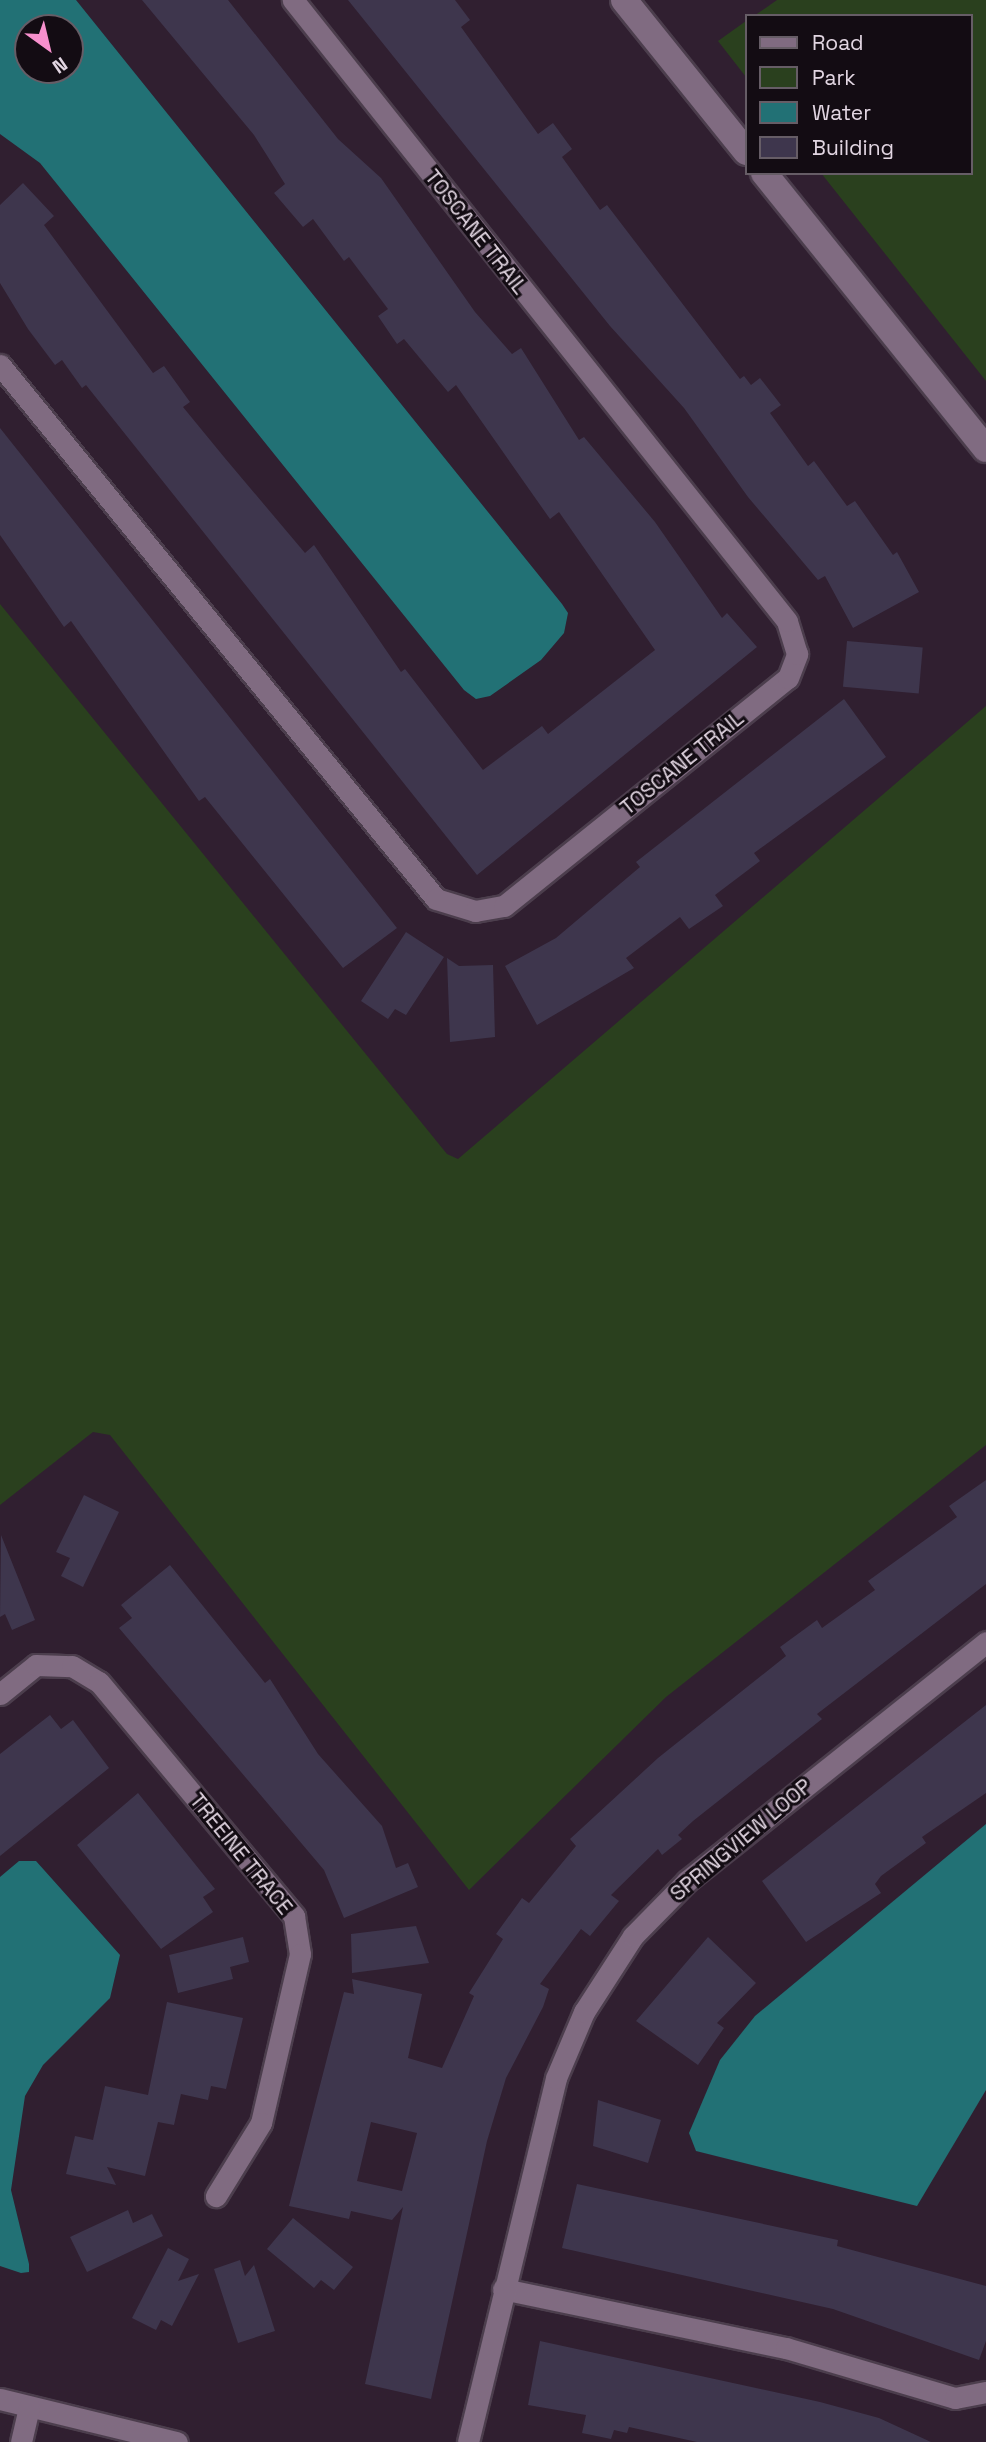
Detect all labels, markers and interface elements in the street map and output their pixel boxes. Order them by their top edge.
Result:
north arrow [14,14,84,84]
legend [744,14,972,175]
text: Road [812,29,864,56]
text: N [48,51,72,79]
text: Park [812,64,856,91]
text: Water [812,99,871,126]
text: Building [812,134,894,161]
street label: TOSCANE TRAIL [419,164,533,300]
street label: TOSCANE TRAIL [615,705,749,821]
street label: SPRINGVIEW LOOP [665,1774,817,1906]
street label: TREEINE TRACE [184,1788,298,1920]

